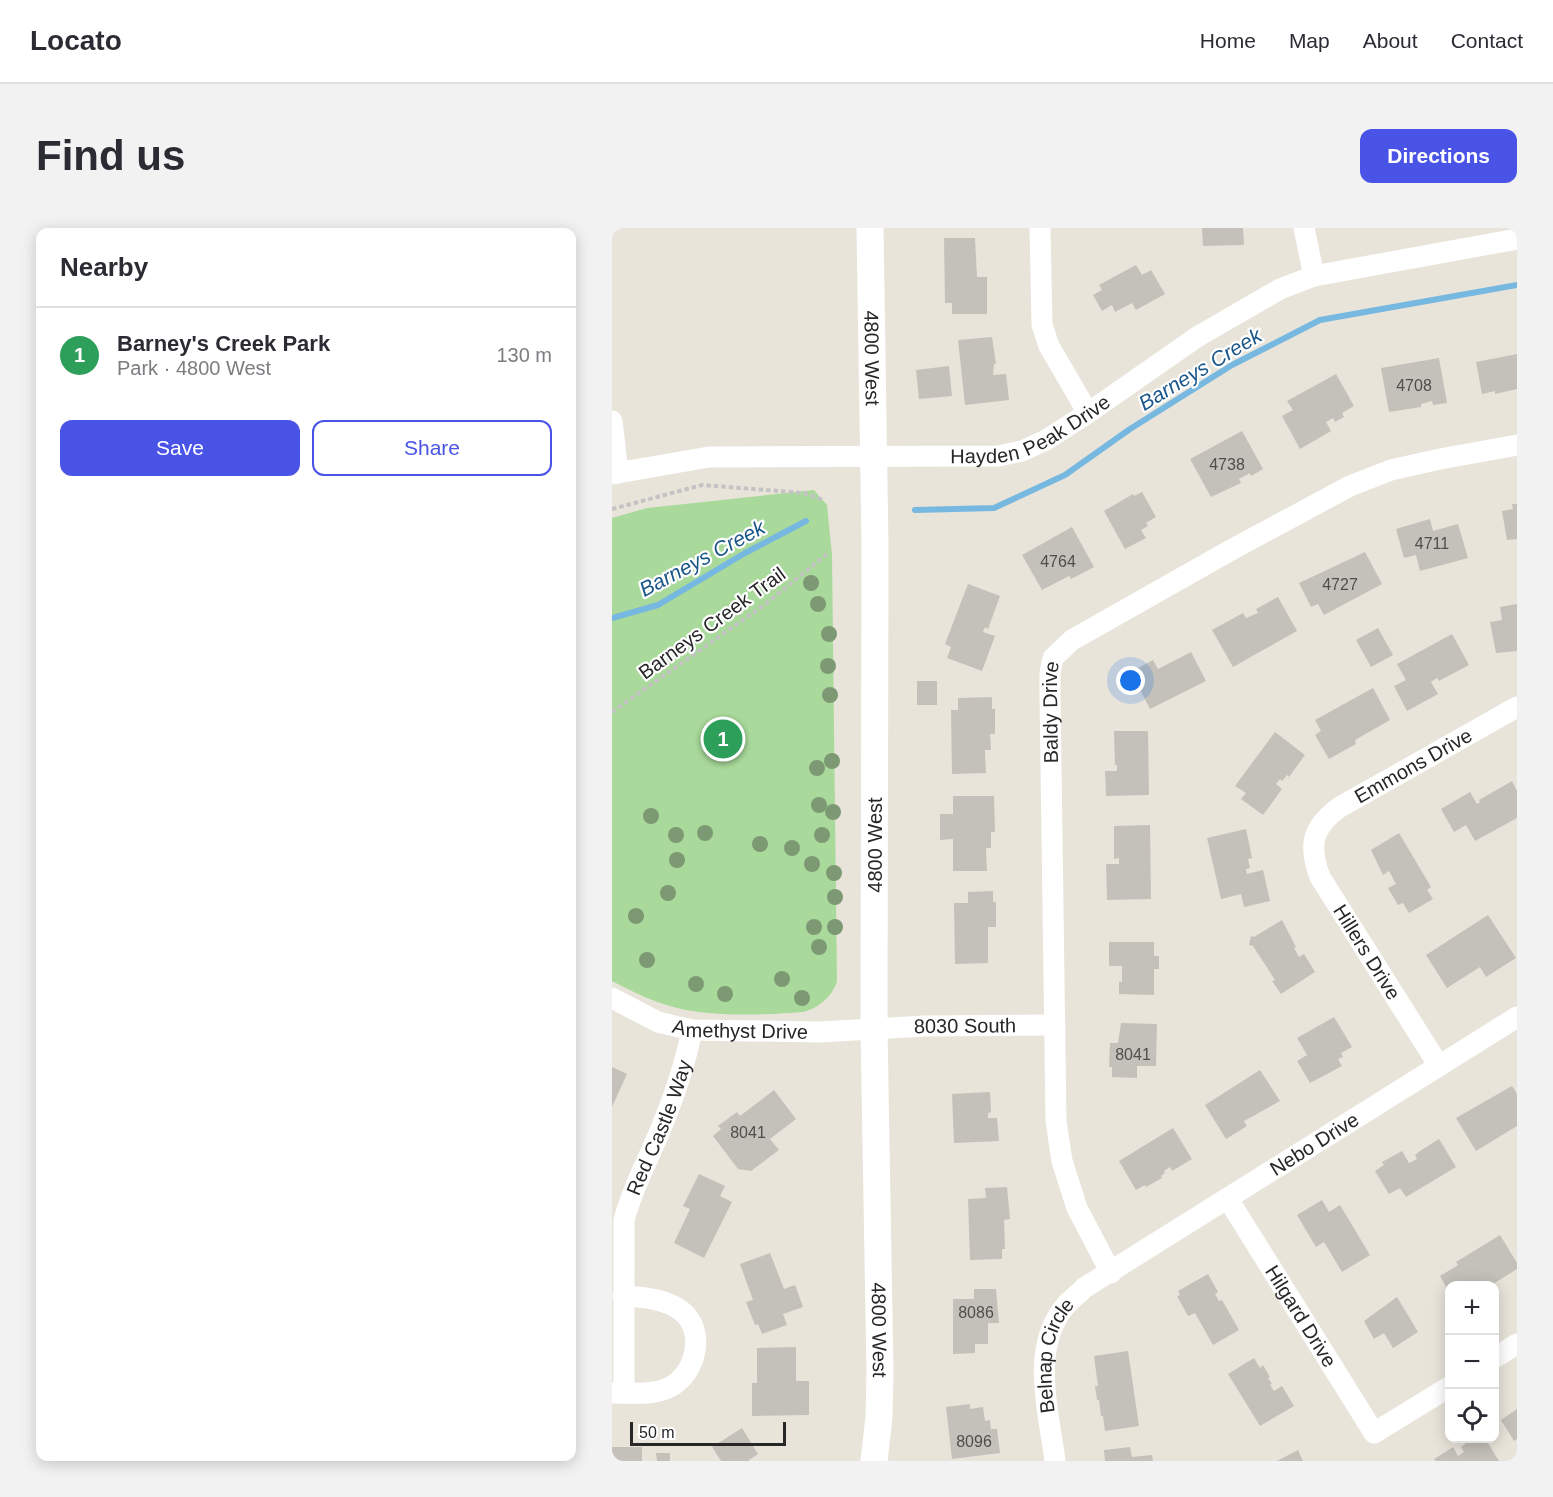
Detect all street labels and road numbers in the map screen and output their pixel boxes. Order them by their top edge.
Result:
street label: 4800 West [860,310,884,406]
street label: Hayden Peak Drive [950,390,1114,467]
street label: Barneys Creek Trail [634,562,790,684]
street label: Baldy Drive [1039,659,1063,763]
street label: Emmons Drive [1351,724,1476,808]
street label: 4800 West [864,797,886,893]
street label: Hillers Drive [1329,900,1405,1004]
street label: 8030 South [913,1014,1016,1038]
street label: Amethyst Drive [670,1015,808,1043]
street label: Red Castle Way [622,1057,695,1198]
street label: Nebo Drive [1266,1108,1362,1180]
street label: Hilgard Drive [1261,1261,1341,1371]
street label: 4800 West [867,1282,891,1378]
street label: Belnap Circle [1033,1293,1078,1414]

